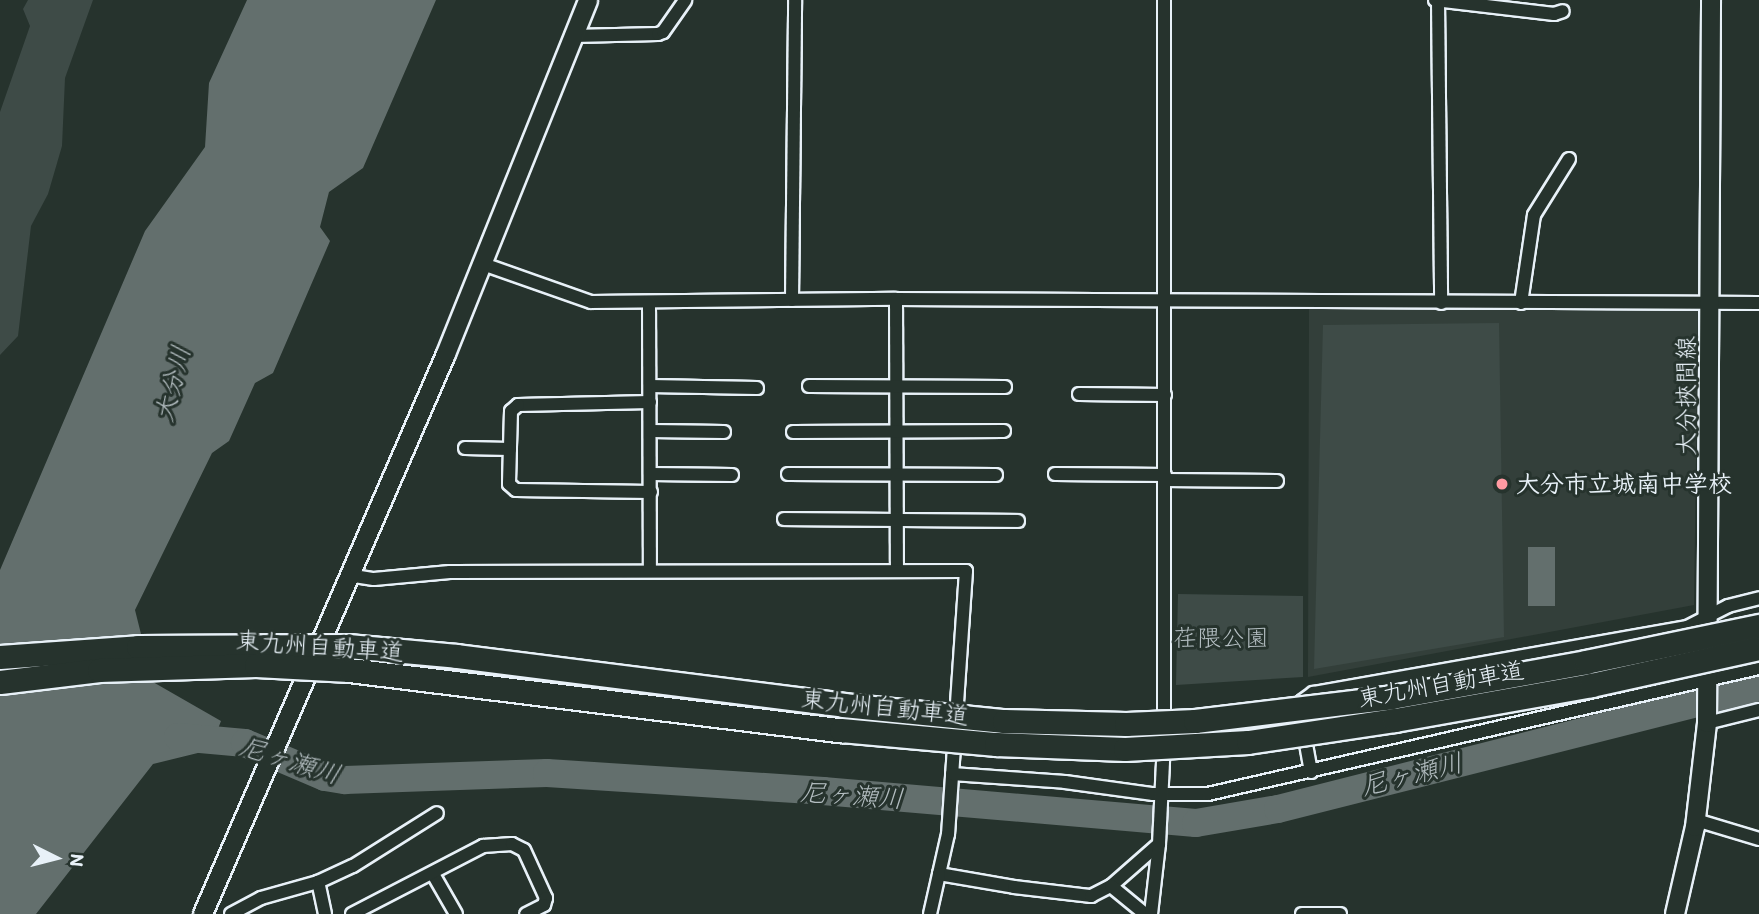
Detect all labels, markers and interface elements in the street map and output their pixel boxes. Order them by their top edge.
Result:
street label: 大分挾間線 [1672,336,1700,456]
water label: 大分川 [148,342,198,426]
place label: 大分市立城南中学校 [1516,470,1732,498]
marker: 大分市立城南中学校 [1494,476,1510,492]
park label: 荏隈公園 [1173,624,1269,652]
street label: 東九州自動車道 [235,626,405,666]
street label: 東九州自動車道 [1356,655,1526,713]
street label: 東九州自動車道 [800,684,970,730]
water label: 尼ヶ瀬川 [236,731,344,791]
water label: 尼ヶ瀬川 [1358,747,1466,803]
water label: 尼ヶ瀬川 [799,777,905,815]
north arrow [21,823,91,893]
text: N [65,853,89,868]

